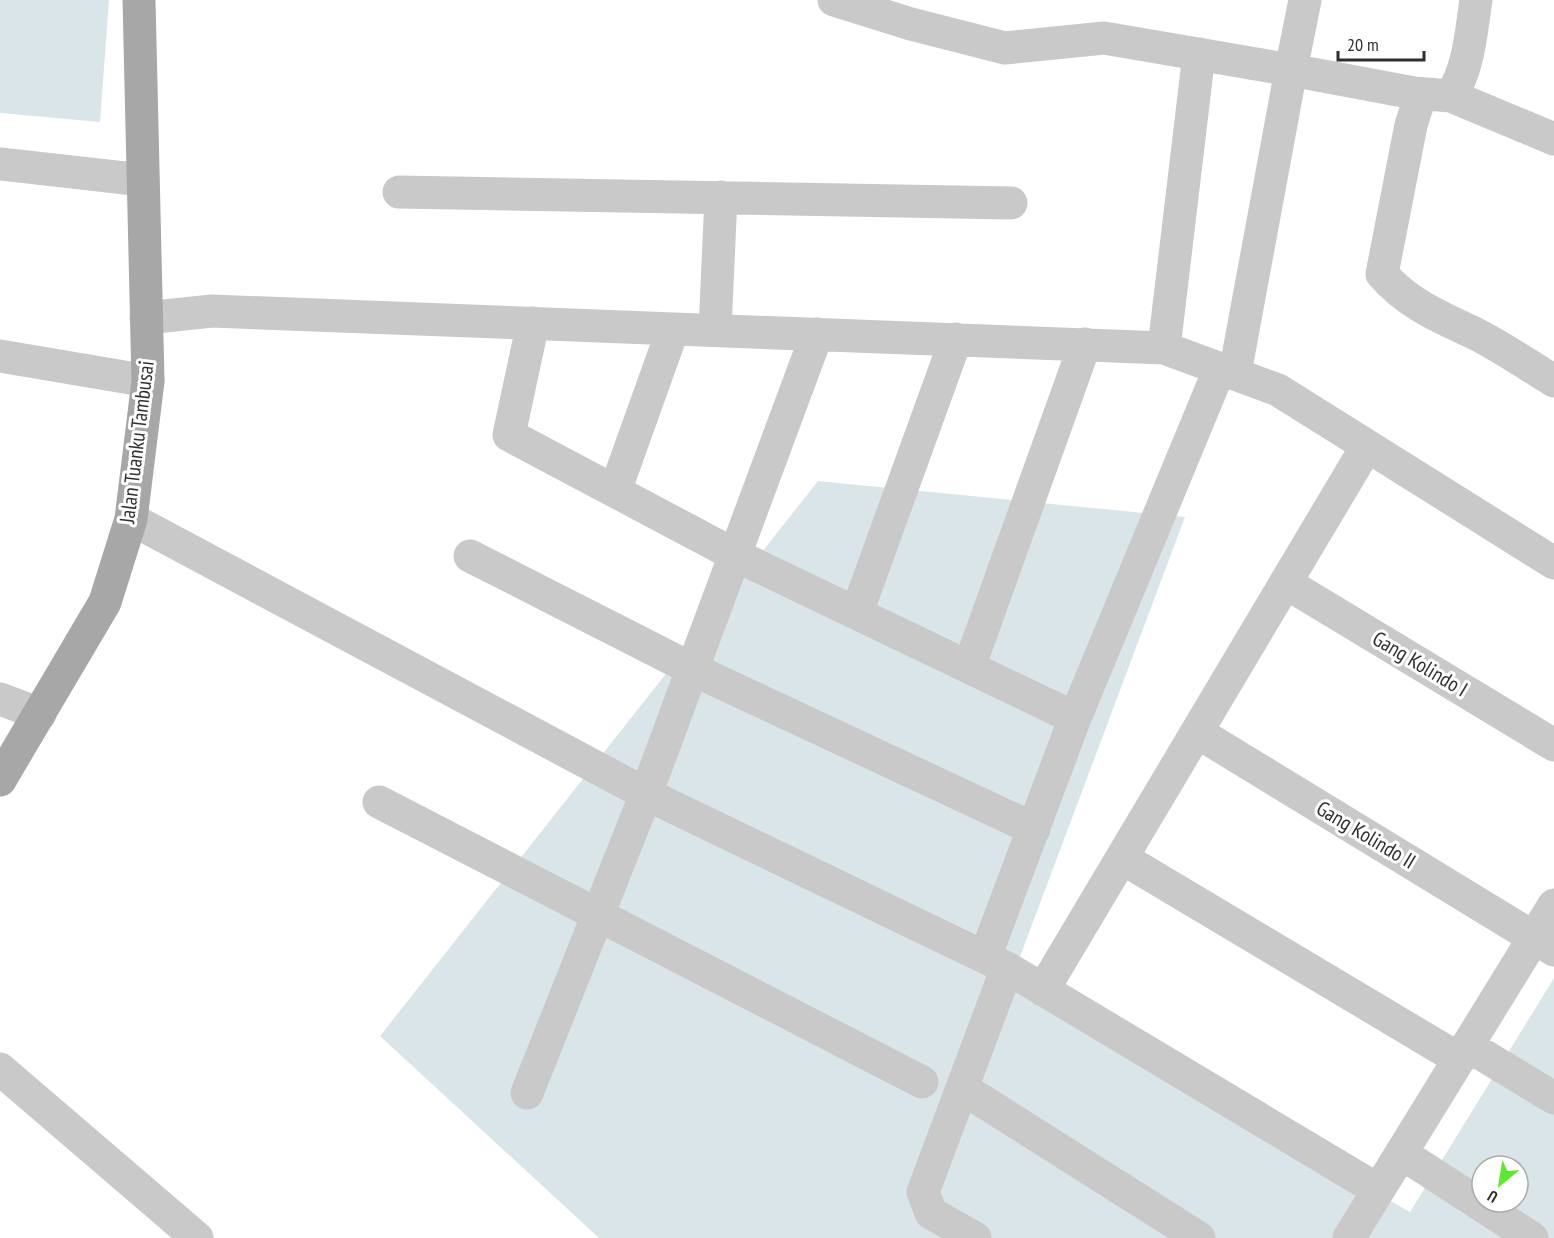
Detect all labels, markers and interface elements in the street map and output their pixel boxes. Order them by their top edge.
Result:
scale bar [1338,24,1424,62]
text: 20 m [1347,33,1379,56]
street label: Jalan Tuanku Tambusai [113,359,160,526]
street label: Gang Kolindo I [1368,625,1473,703]
street label: Gang Kolindo II [1312,794,1421,875]
north arrow [1470,1154,1530,1214]
text: U [1484,1186,1501,1208]

